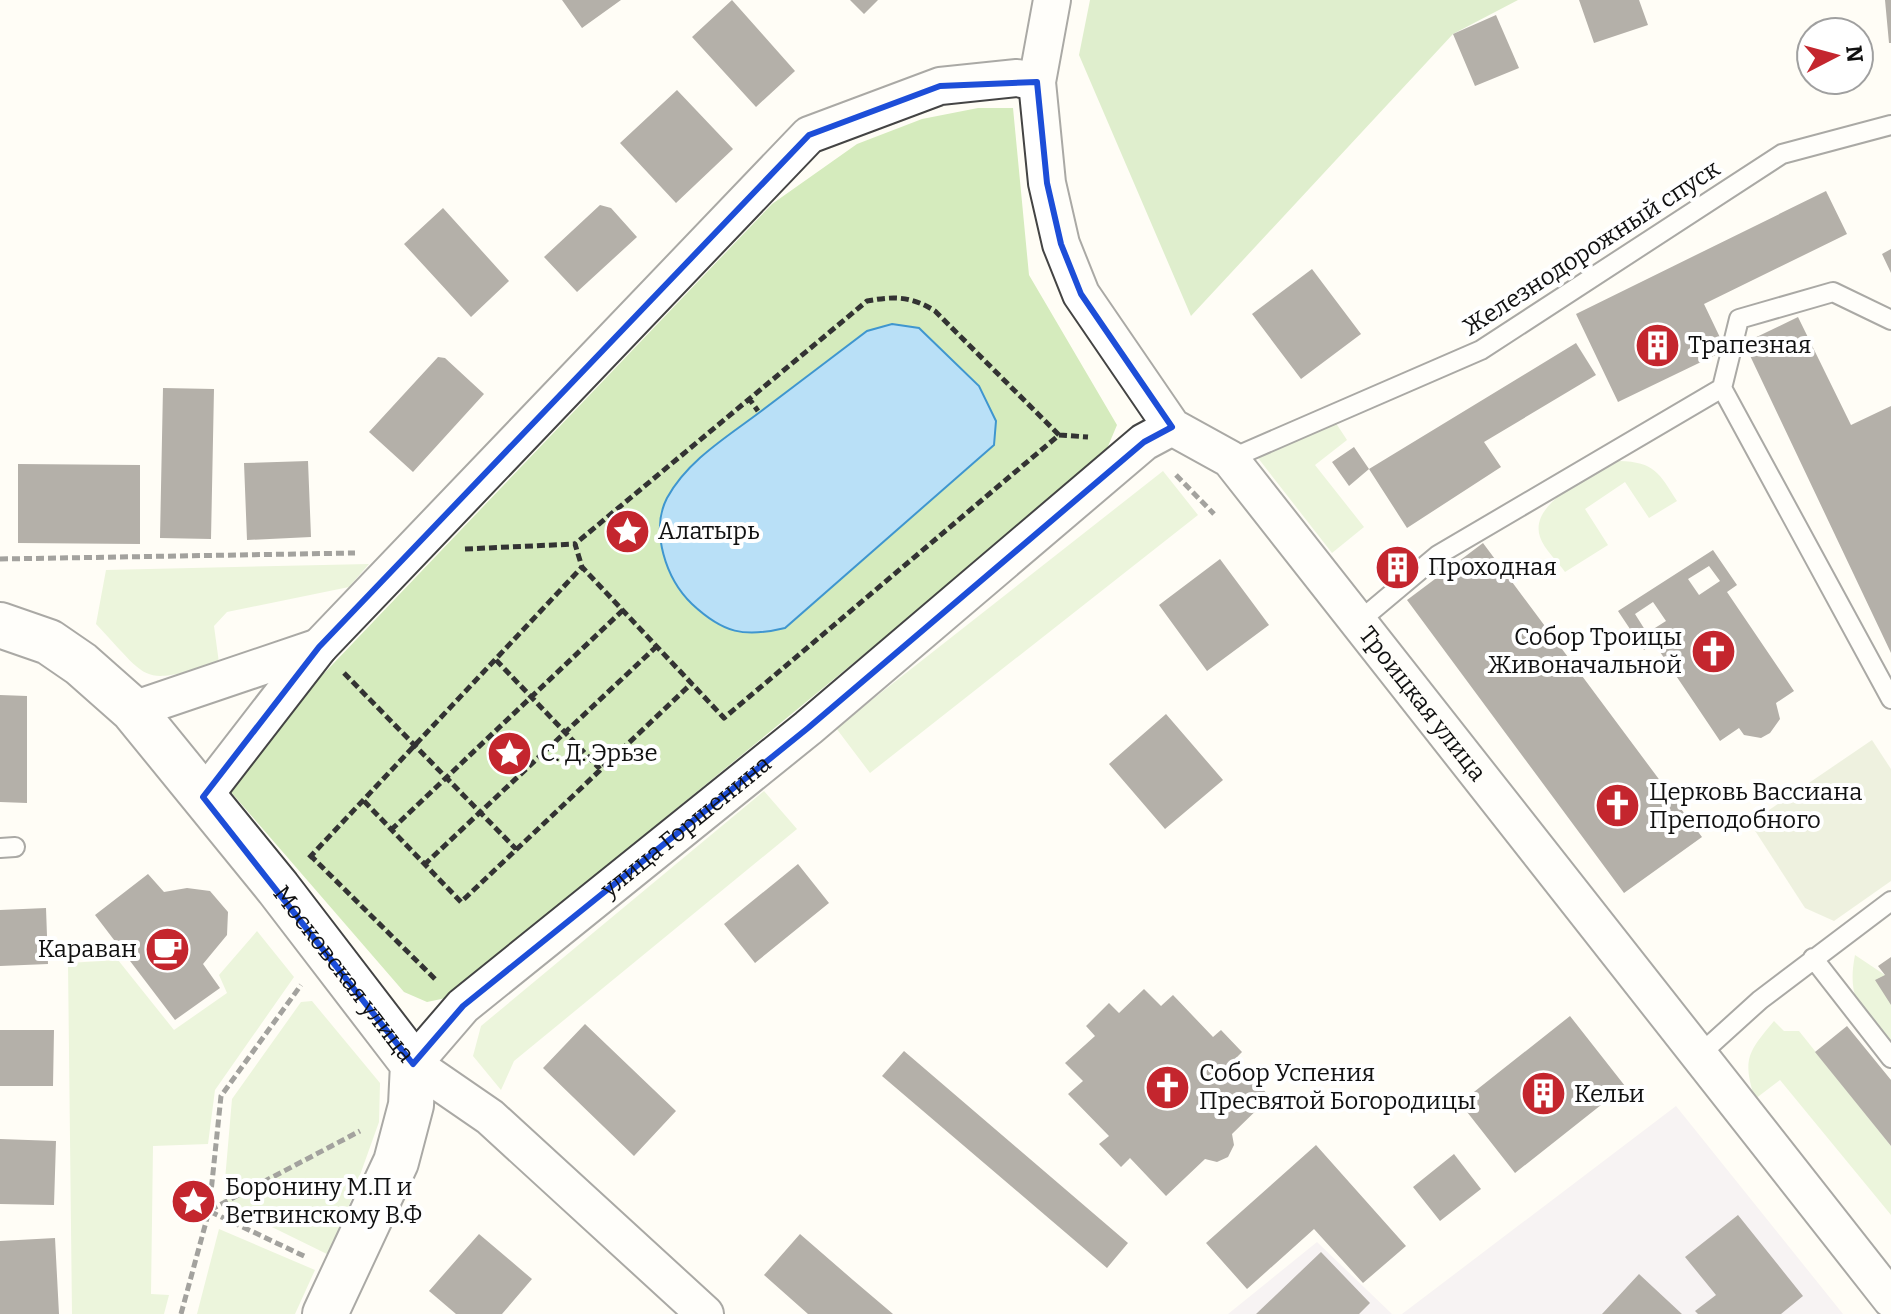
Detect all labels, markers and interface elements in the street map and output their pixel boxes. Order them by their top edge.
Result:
north arrow [1795,16,1875,96]
text: N [1840,44,1869,64]
street label: Железнодорожный спуск [1457,154,1725,342]
building icon: Трапезная [1633,321,1681,369]
place label: Трапезная [1688,331,1811,359]
place icon: Алатырь [603,507,651,555]
place label: Алатырь [658,517,759,545]
building icon: Проходная [1373,543,1421,591]
place label: Проходная [1428,553,1557,581]
street label: Троицкая улица [1353,621,1492,786]
place label: Собор Троицы Живоначальной [1487,623,1682,679]
church icon: Собор Троицы Живоначальной [1689,627,1737,675]
place icon: С. Д. Эрьзе [485,729,533,777]
place label: С. Д. Эрьзе [540,739,658,767]
street label: улица Горшенина [595,749,777,904]
place label: Церковь Вассиана Преподобного [1649,778,1862,834]
church icon: Церковь Вассиана Преподобного [1594,782,1642,830]
street label: Московская улица [267,880,420,1068]
cafe icon: Караван [144,925,192,973]
place label: Караван [38,935,137,963]
place label: Собор Успения Пресвятой Богородицы [1199,1059,1476,1115]
church icon: Собор Успения Пресвятой Богородицы [1144,1063,1192,1111]
building icon: Кельи [1519,1070,1567,1118]
place label: Кельи [1574,1080,1645,1108]
place label: Боронину М.П и Ветвинскому В.Ф [225,1173,422,1229]
place icon: Боронину М.П и Ветвинскому В.Ф [170,1177,218,1225]

